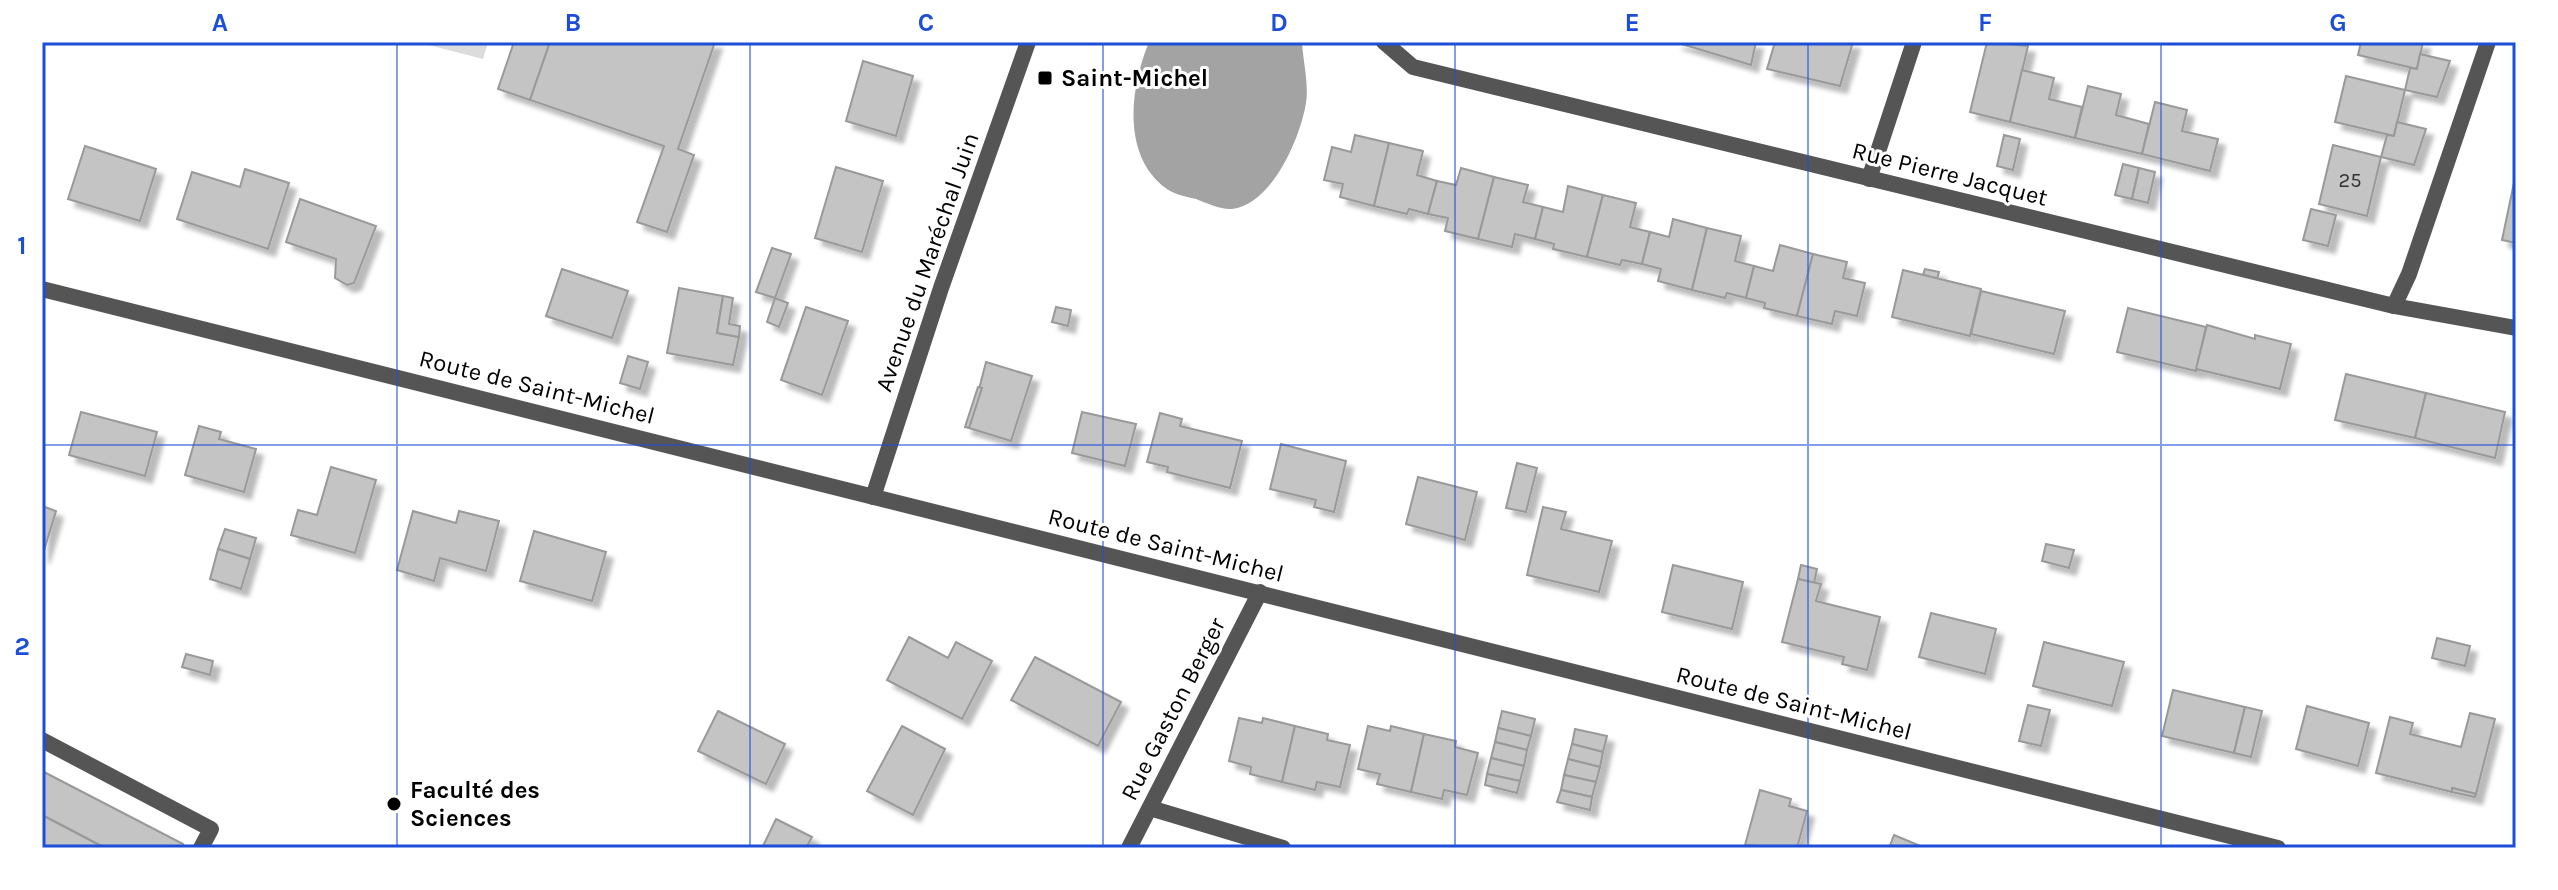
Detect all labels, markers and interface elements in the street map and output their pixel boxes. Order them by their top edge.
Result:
text: A [212,7,228,38]
text: B [565,7,581,38]
text: C [918,7,934,38]
text: D [1270,7,1288,38]
text: E [1624,7,1640,38]
text: F [1978,7,1992,38]
text: G [2329,7,2347,38]
place label: Saint-Michel [1061,64,1208,92]
marker: Saint-Michel [1036,69,1054,87]
street label: Avenue du Maréchal Juin [869,129,985,395]
street label: Rue Pierre Jacquet [1849,136,2051,212]
house number: 25 [2339,169,2361,192]
text: 1 [17,230,27,261]
street label: Route de Saint-Michel [416,344,658,430]
street label: Route de Saint-Michel [1045,502,1287,588]
street label: Rue Gaston Berger [1115,613,1231,805]
text: 2 [14,631,30,662]
street label: Route de Saint-Michel [1673,660,1915,746]
place label: Faculté des Sciences [410,776,540,832]
marker: Faculté des Sciences [385,795,403,813]

